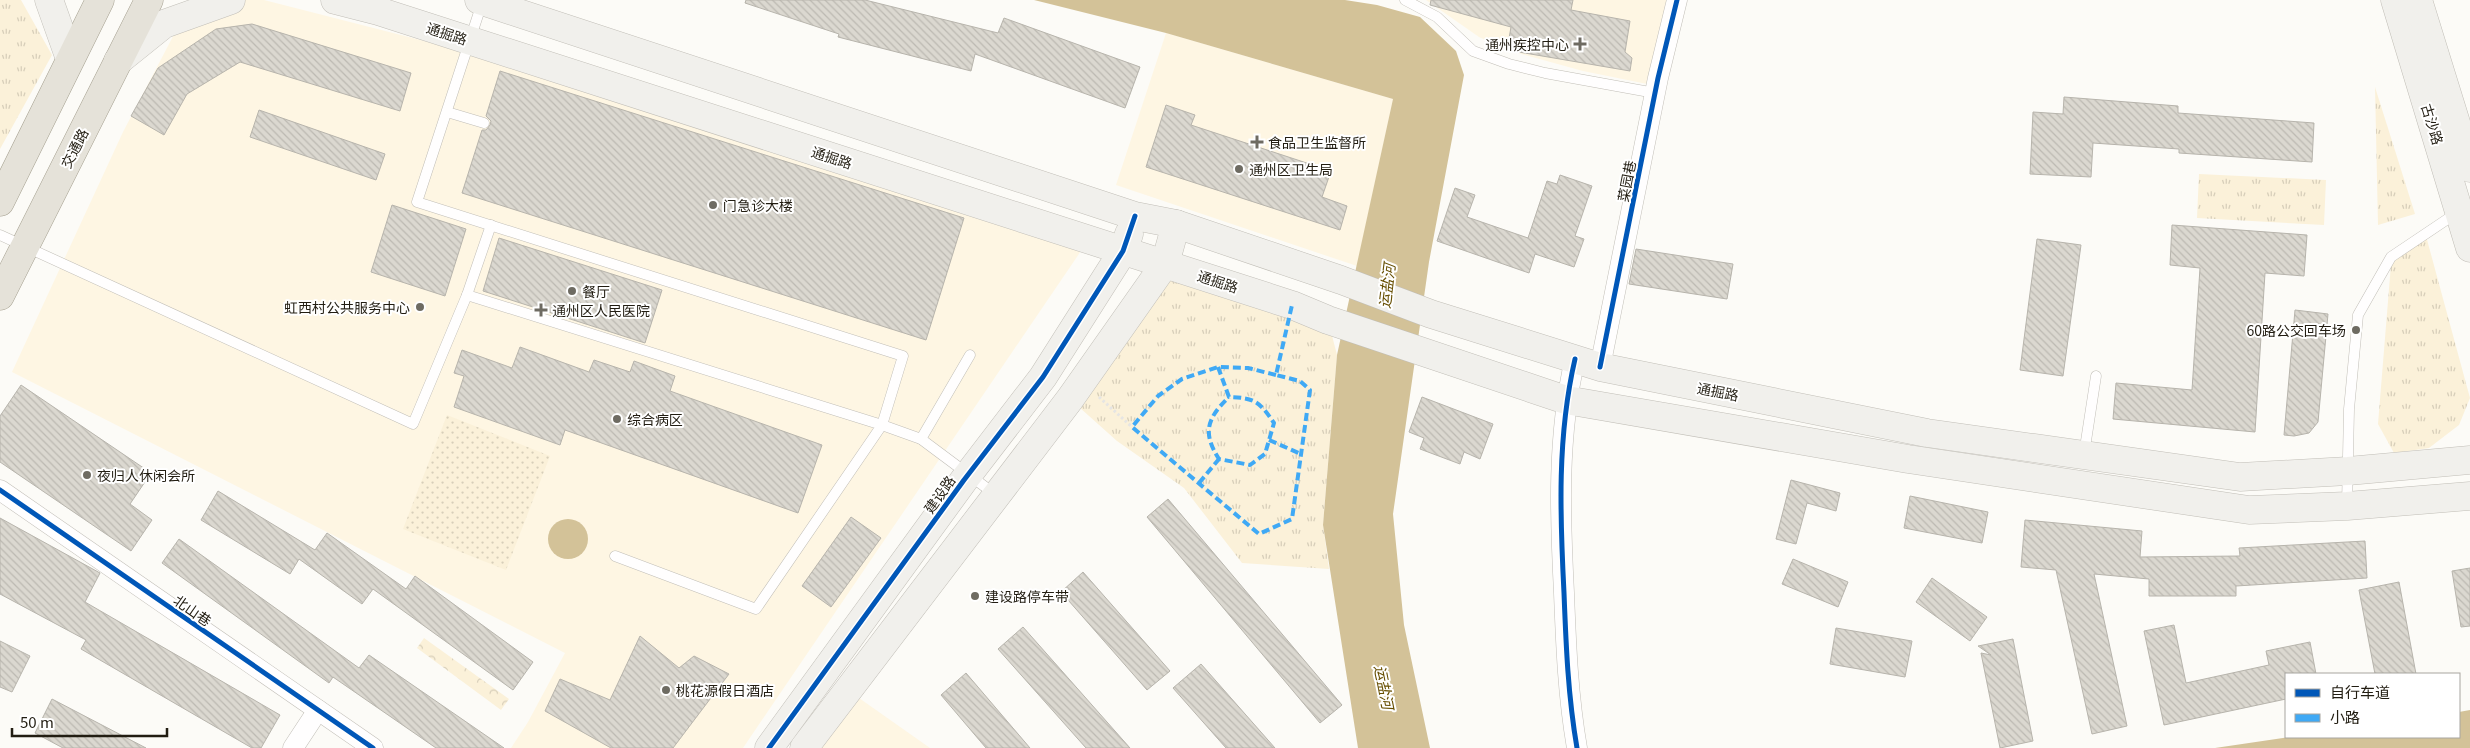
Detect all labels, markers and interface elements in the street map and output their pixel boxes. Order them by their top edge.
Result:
street label: 通掘路 [424,17,470,49]
place label: 通州疾控中心 [1485,34,1569,54]
marker: 通州疾控中心 [1573,37,1587,51]
street label: 古沙路 [2417,101,2449,147]
street label: 交通路 [56,125,92,171]
place label: 食品卫生监督所 [1268,132,1366,152]
marker: 食品卫生监督所 [1250,135,1264,149]
street label: 通掘路 [809,141,855,173]
street label: 菜园巷 [1612,158,1640,204]
place label: 通州区卫生局 [1249,159,1333,179]
marker: 通州区卫生局 [1233,163,1245,175]
place label: 门急诊大楼 [723,195,793,215]
marker: 门急诊大楼 [707,199,719,211]
water label: 运盐河 [1373,259,1400,310]
street label: 通掘路 [1195,265,1241,297]
place label: 餐厅 [582,281,610,301]
marker: 餐厅 [566,285,578,297]
place label: 虹西村公共服务中心 [284,297,410,317]
place label: 通州区人民医院 [552,300,650,320]
marker: 虹西村公共服务中心 [414,301,426,313]
marker: 通州区人民医院 [534,303,548,317]
place label: 60路公交回车场 [2246,320,2346,340]
marker: 60路公交回车场 [2350,324,2362,336]
street label: 通掘路 [1695,377,1741,405]
place label: 综合病区 [627,409,683,429]
marker: 综合病区 [611,413,623,425]
place label: 夜归人休闲会所 [97,465,195,485]
marker: 夜归人休闲会所 [81,469,93,481]
street label: 建设路 [919,471,959,517]
place label: 建设路停车带 [985,586,1069,606]
street label: 北山巷 [170,590,216,630]
marker: 建设路停车带 [969,590,981,602]
water label: 运盐河 [1370,663,1400,714]
legend [2285,673,2460,738]
place label: 桃花源假日酒店 [676,680,774,700]
text: 自行车道 [2330,681,2390,702]
marker: 桃花源假日酒店 [660,684,672,696]
scale bar [12,706,168,738]
text: 小路 [2330,706,2360,727]
text: 50 m [20,711,54,732]

